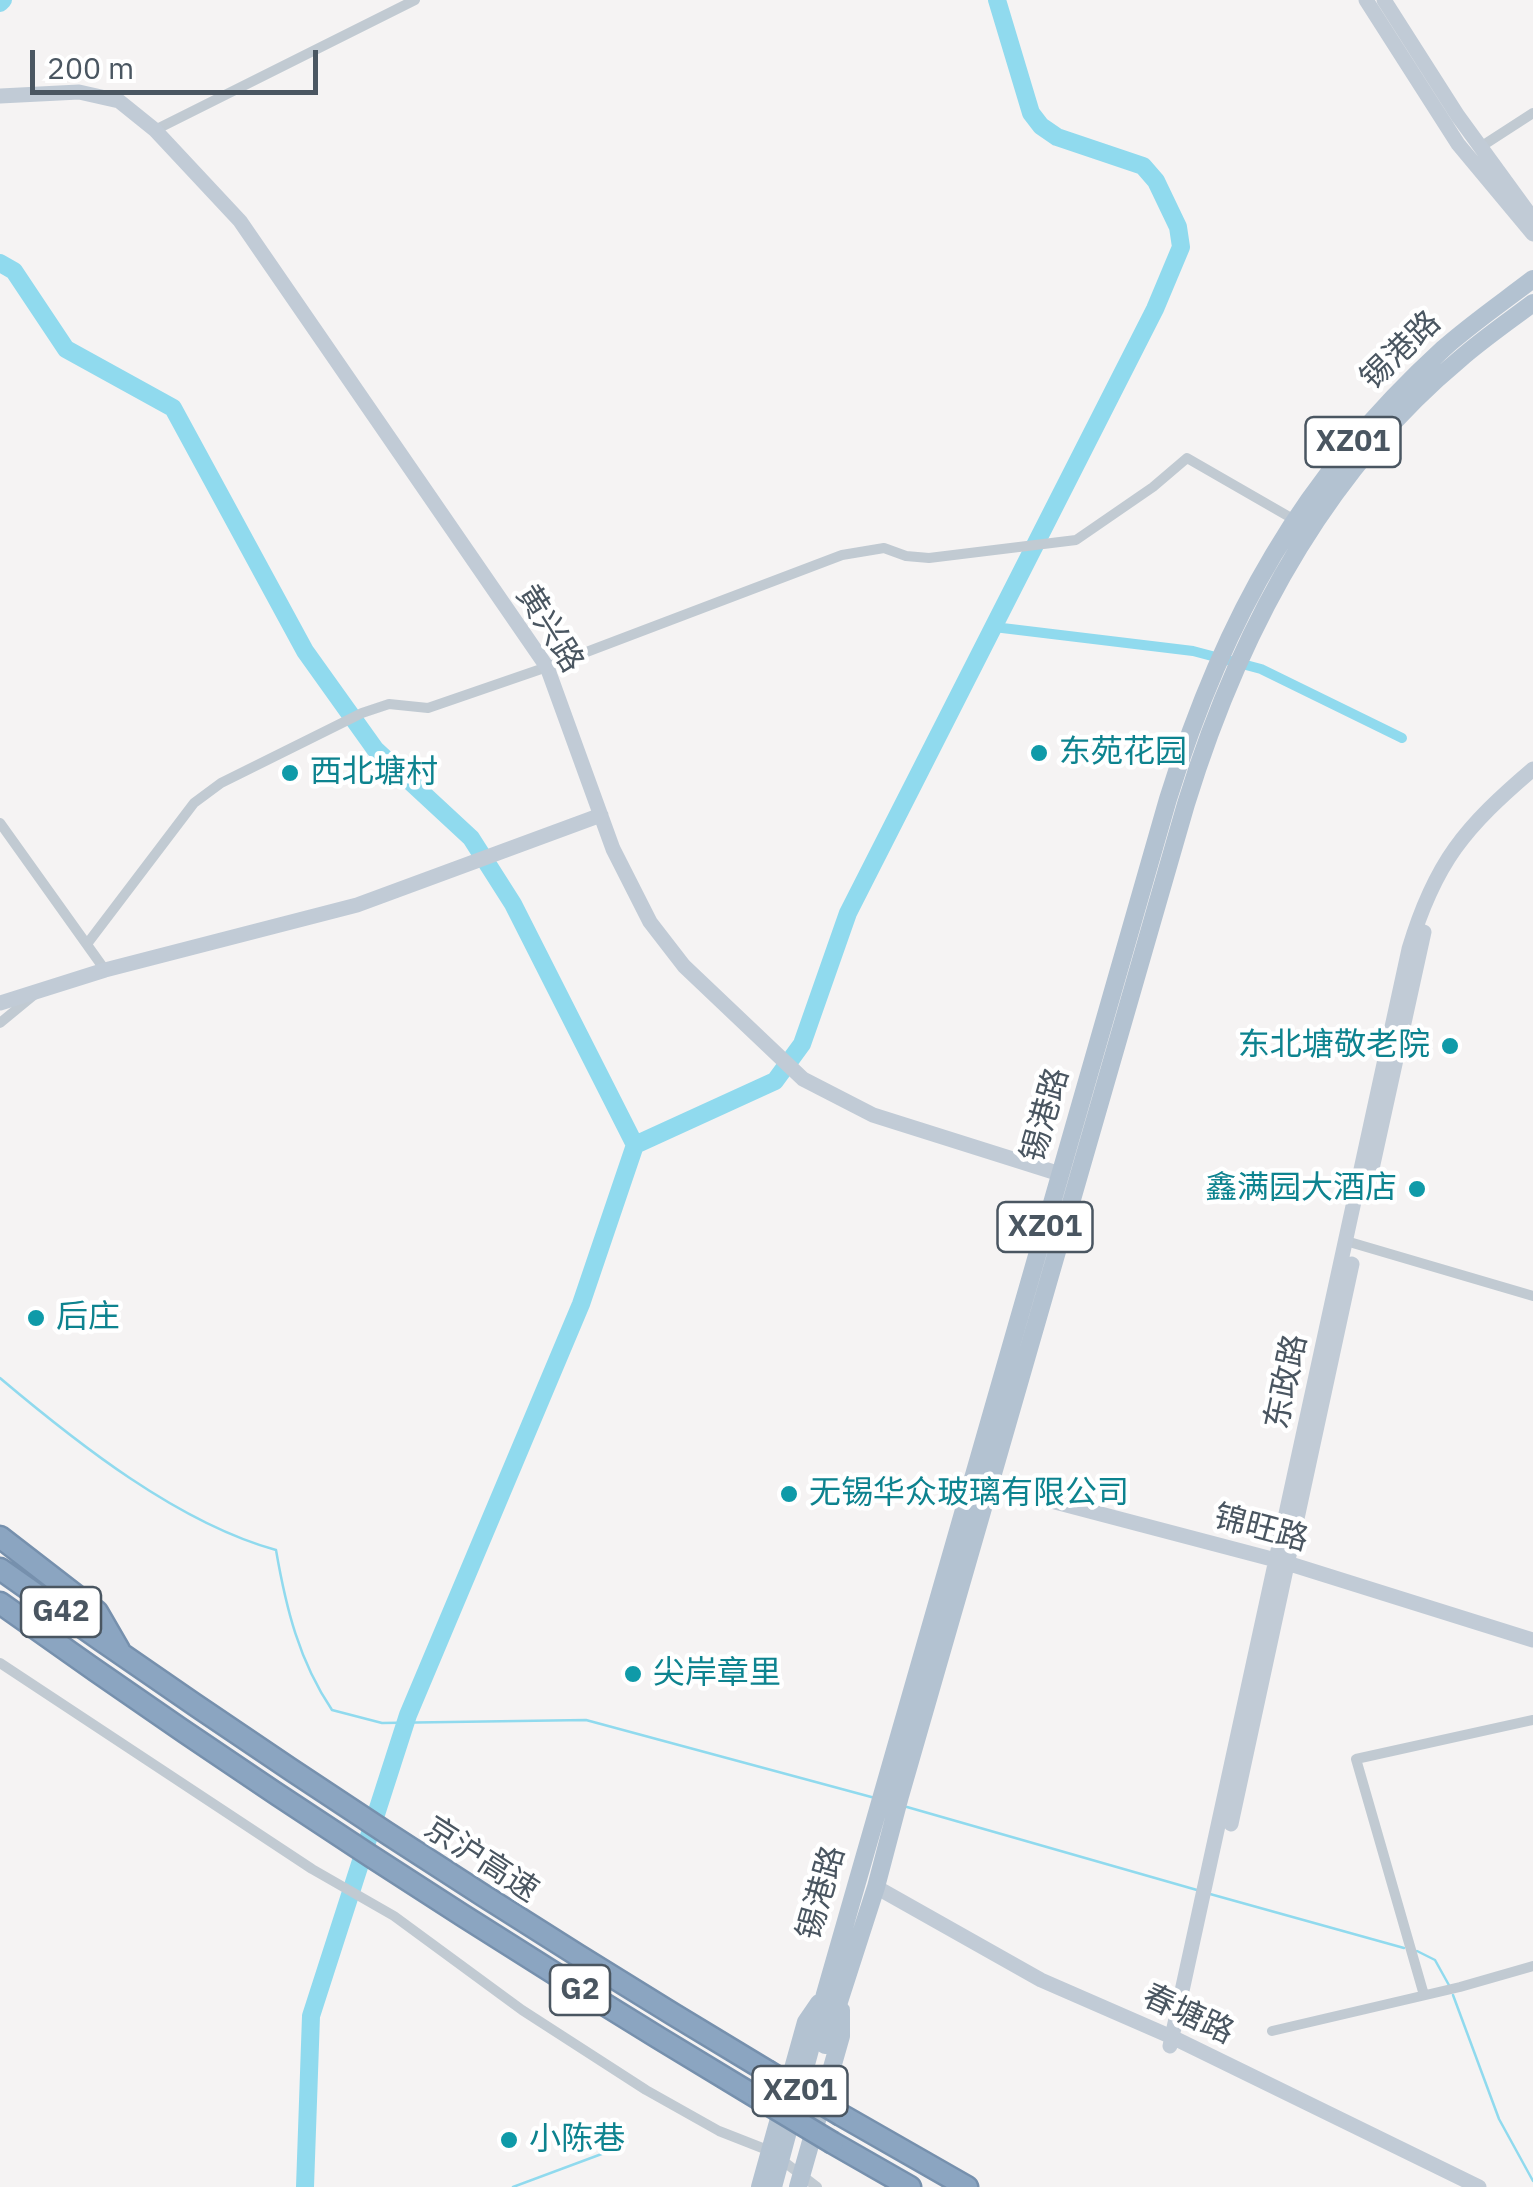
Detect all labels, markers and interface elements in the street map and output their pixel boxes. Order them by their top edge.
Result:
scale bar [35,30,322,92]
text: 200 m [47,48,134,87]
street label: 锡港路 [1353,304,1449,398]
road number: XZ01 [1306,417,1400,467]
street label: 黄兴路 [507,578,591,680]
place label: 东苑花园 [1059,734,1187,772]
marker: 东苑花园 [1028,742,1050,764]
place label: 西北塘村 [310,754,438,792]
marker: 西北塘村 [279,762,301,784]
place label: 东北塘敬老院 [1238,1027,1430,1065]
marker: 东北塘敬老院 [1439,1035,1461,1057]
street label: 锡港路 [1014,1064,1078,1166]
place label: 鑫满园大酒店 [1205,1170,1397,1208]
marker: 鑫满园大酒店 [1406,1178,1428,1200]
road number: XZ01 [998,1202,1092,1252]
place label: 后庄 [56,1299,120,1337]
marker: 后庄 [25,1307,47,1329]
street label: 东政路 [1258,1331,1316,1433]
place label: 无锡华众玻璃有限公司 [809,1475,1129,1513]
marker: 无锡华众玻璃有限公司 [778,1483,800,1505]
street label: 锦旺路 [1210,1498,1312,1560]
road number: G42 [21,1587,101,1637]
place label: 尖岸章里 [653,1655,781,1693]
marker: 尖岸章里 [622,1663,644,1685]
street label: 京沪高速 [417,1809,545,1911]
street label: 锡港路 [790,1842,854,1944]
road number: G2 [550,1965,610,2015]
street label: 春塘路 [1136,1977,1240,2053]
road number: XZ01 [752,2066,848,2116]
place label: 小陈巷 [529,2121,625,2159]
marker: 小陈巷 [498,2129,520,2151]

